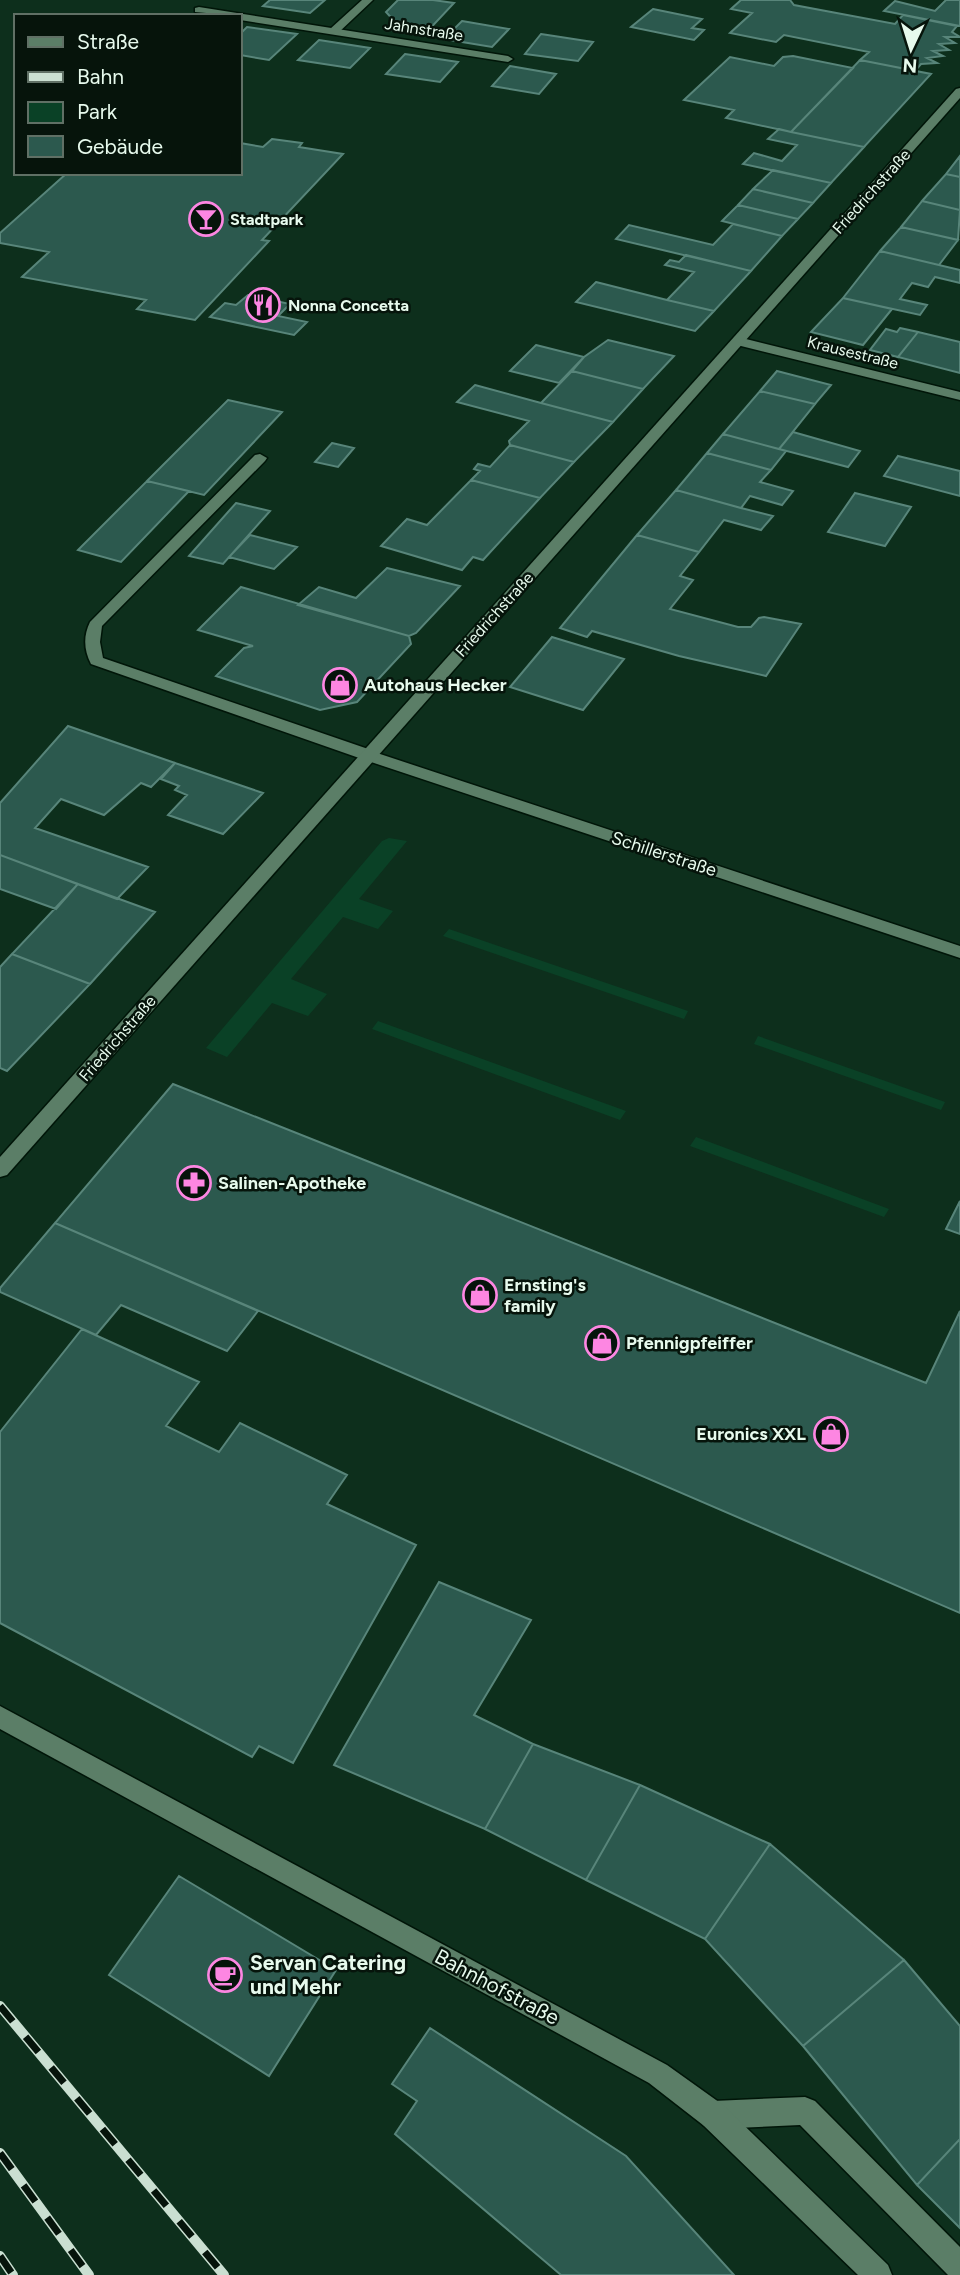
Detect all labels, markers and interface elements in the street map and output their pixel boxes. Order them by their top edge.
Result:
legend [14,14,242,175]
street label: Jahnstraße [383,14,465,45]
north arrow [876,14,946,84]
text: Straße [77,29,139,54]
text: N [902,53,918,77]
text: Bahn [77,64,124,89]
text: Park [77,99,118,124]
text: Gebäude [77,134,163,159]
street label: Friedrichstraße [828,145,915,238]
bar icon: Stadtpark [187,200,225,238]
place label: Stadtpark [230,210,304,229]
restaurant icon: Nonna Concetta [244,286,282,324]
place label: Nonna Concetta [288,296,409,315]
street label: Krausestraße [805,332,901,373]
street label: Friedrichstraße [451,568,538,661]
shop icon: Autohaus Hecker [321,666,359,704]
place label: Autohaus Hecker [364,674,507,696]
street label: Schillerstraße [609,827,720,881]
street label: Friedrichstraße [75,991,160,1085]
pharmacy icon: Salinen-Apotheke [175,1164,213,1202]
place label: Salinen-Apotheke [218,1172,366,1194]
place label: Ernsting's family [504,1274,586,1317]
shop icon: Ernsting's family [461,1276,499,1314]
shop icon: Pfennigpfeiffer [583,1324,621,1362]
place label: Pfennigpfeiffer [626,1332,753,1354]
shop icon: Euronics XXL [812,1415,850,1453]
place label: Euronics XXL [696,1423,806,1445]
street label: Bahnhofstraße [431,1943,564,2030]
place label: Servan Catering und Mehr [250,1950,406,1999]
cafe icon: Servan Catering und Mehr [206,1956,244,1994]

